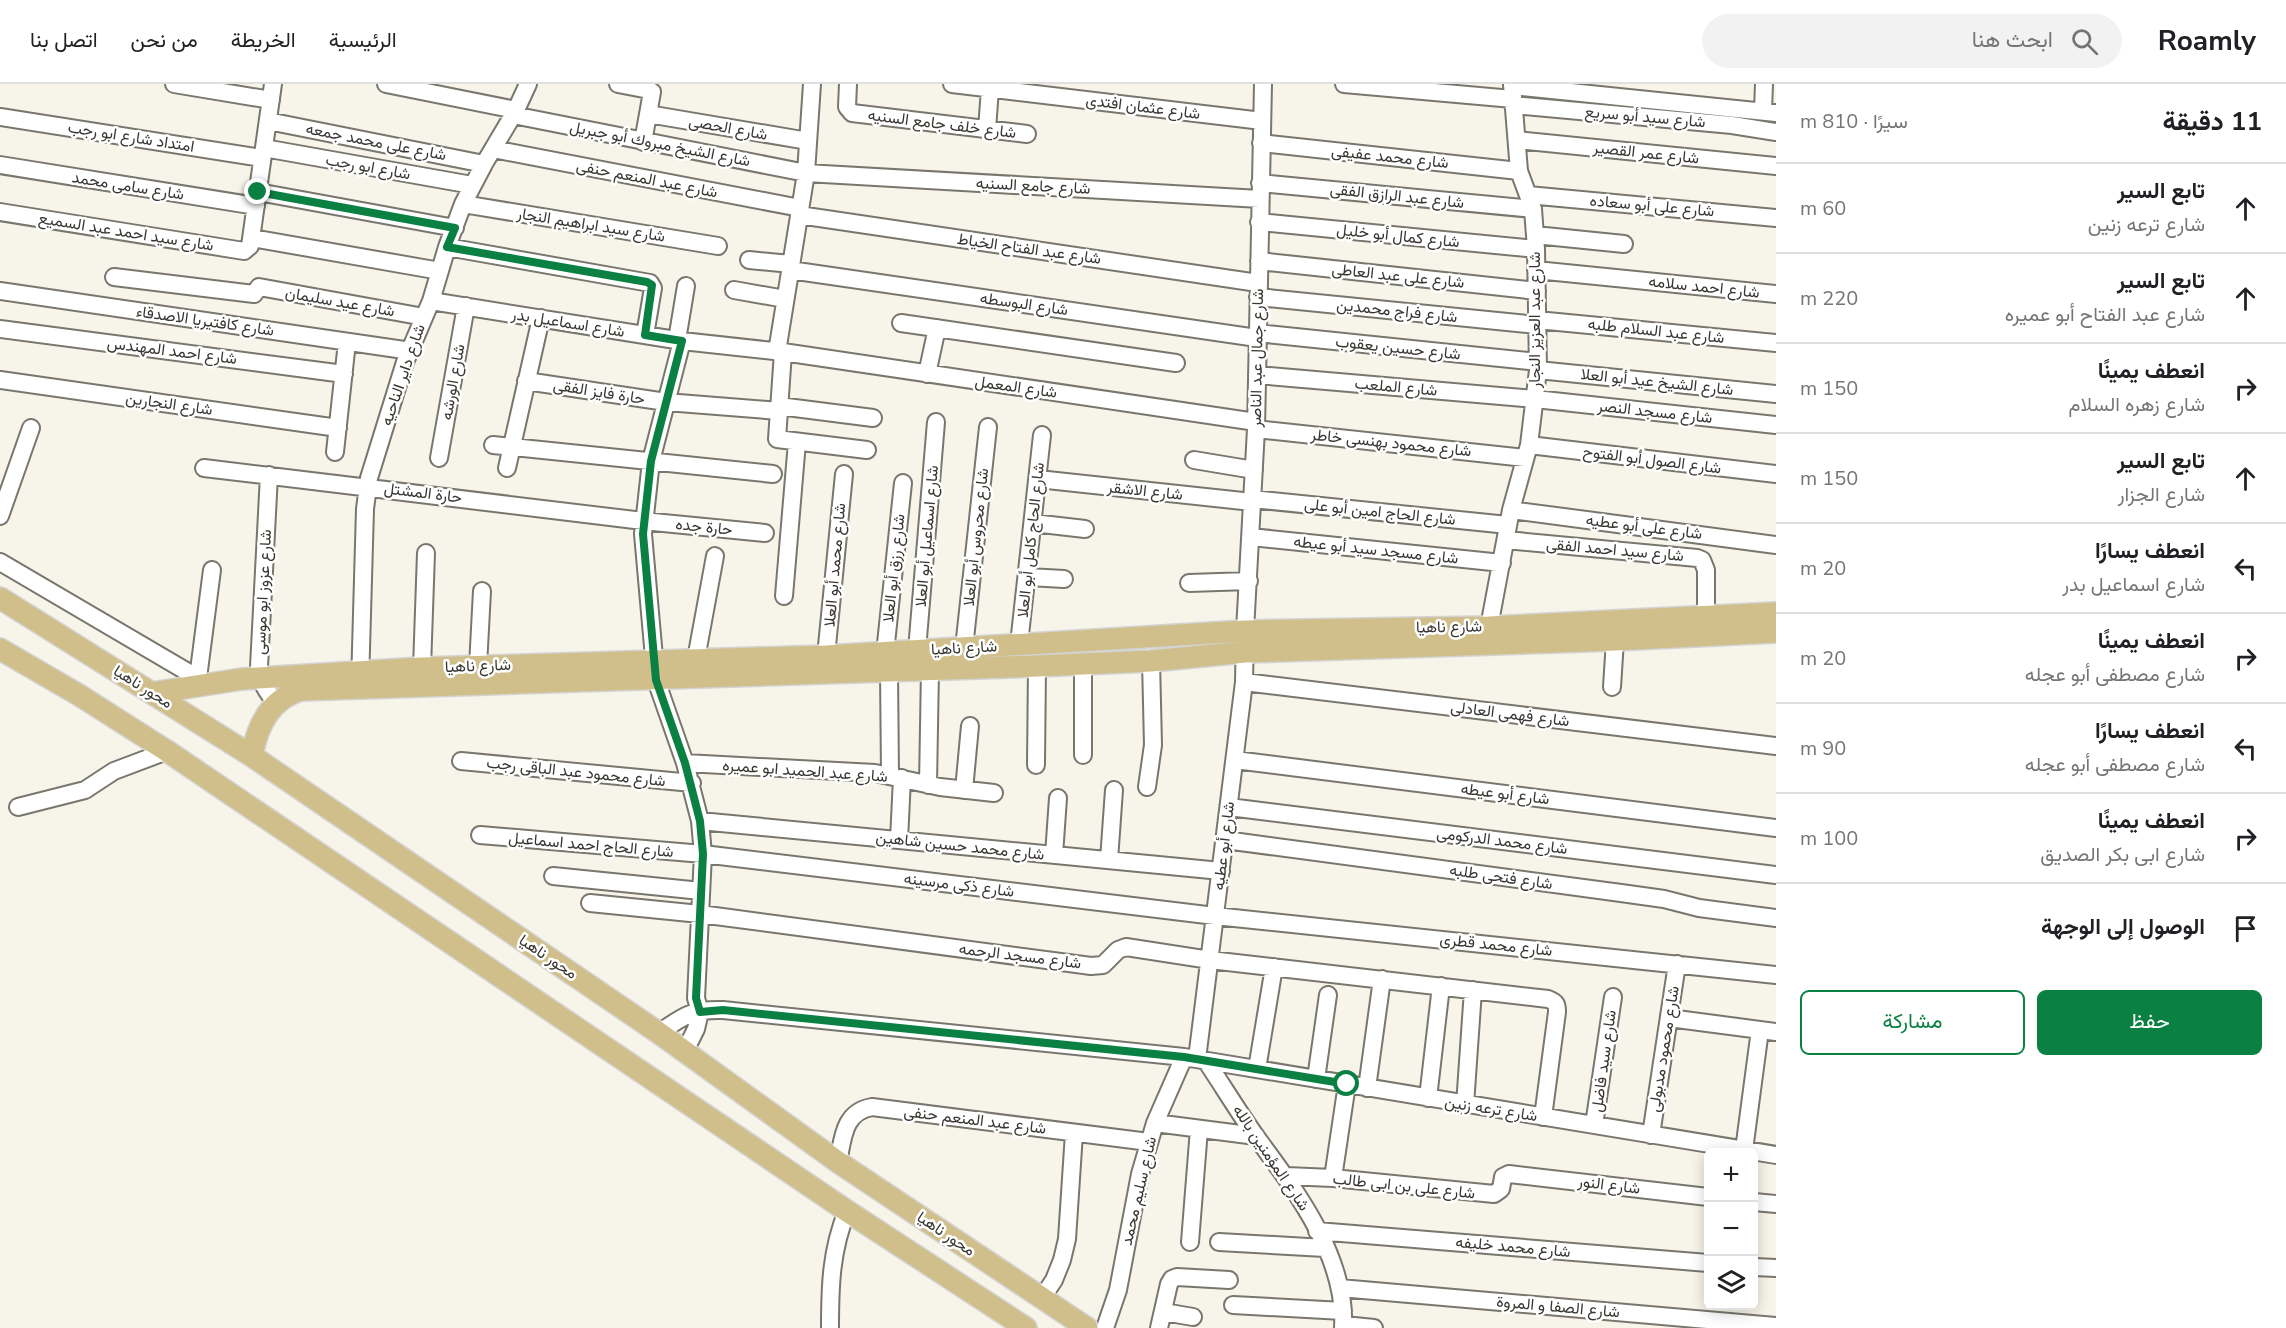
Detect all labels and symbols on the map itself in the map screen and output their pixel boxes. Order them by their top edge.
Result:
street label: شارع عثمان افتدى [1084,89,1202,125]
street label: شارع سيد أبو سريع [1584,101,1706,133]
street label: شارع خلف جامع السنيه [866,104,1018,144]
street label: شارع الحصى [687,110,769,146]
street label: امتداد شارع ابو رجب [66,116,196,158]
street label: شارع الشيخ مبروك أبو جبريل [568,116,752,172]
street label: شارع على محمد جمعه [304,118,448,166]
street label: شارع عمر القصير [1591,136,1700,170]
street label: شارع محمد عفيفى [1330,140,1450,174]
street label: شارع ابو رجب [324,149,412,185]
street label: شارع عبد المنعم حنفى [574,155,720,203]
street label: شارع سامى محمد [70,166,186,206]
street label: شارع جامع السنيه [975,172,1091,200]
route end [244,178,270,204]
street label: شارع عبد الرازق الفقى [1329,178,1465,214]
street label: شارع على أبو سعاده [1589,190,1715,222]
street label: شارع سيد ابراهيم النجار [514,202,667,248]
street label: شارع سيد احمد عبد السميع [37,207,215,257]
street label: شارع كمال أبو خليل [1335,219,1461,253]
street label: شارع عبد الفتاح الخياط [956,228,1102,270]
street label: شارع عبد العزيز النجار [1524,252,1546,389]
street label: شارع على عبد العاطى [1331,258,1465,294]
street label: شارع احمد سلامه [1647,270,1761,304]
street label: شارع عيد سليمان [284,282,396,322]
street label: شارع البوسطه [978,287,1070,321]
street label: شارع جمال عبد الناصر [1245,288,1269,429]
street label: شارع فراج محمدين [1335,294,1459,328]
street label: شارع كافتيريا الاصدقاء [135,300,275,342]
street label: شارع اسماعيل بدر [509,303,626,343]
street label: شارع عبد السلام طلبه [1587,313,1725,349]
street label: شارع داير الناحيه [375,321,431,429]
street label: شارع حسين يعقوب [1334,330,1462,366]
street label: شارع احمد المهندس [106,332,238,370]
street label: شارع الورشه [435,342,471,422]
street label: شارع الشيخ عيد أبو العلا [1580,363,1734,401]
street label: شارع المعمل [973,370,1059,404]
street label: شارع الملعب [1354,372,1438,402]
street label: حارة فايز الفقى [552,374,647,410]
street label: شارع النجارين [124,387,214,421]
street label: شارع مسجد النصر [1595,395,1714,429]
street label: شارع محمود بهنسى خاطر [1309,424,1472,462]
street label: شارع الصول أبو الفتوح [1582,441,1722,479]
street label: شارع الحاج كامل أبو العلا [1012,461,1050,619]
street label: شارع اسماعيل أبو العلا [910,464,944,608]
street label: شارع محروس أبو العلا [958,467,994,607]
street label: شارع الاشقر [1105,476,1184,506]
street label: حارة المشتل [383,477,464,509]
street label: شارع الحاج امين أبو على [1303,493,1457,531]
street label: شارع محمد أبو العلا [819,502,851,628]
street label: شارع على أبو عطيه [1585,509,1703,545]
street label: حارة جده [674,513,734,541]
street label: شارع رزق أبو العلا [877,513,911,623]
street label: شارع عزوز ابو موسى [249,529,277,655]
street label: شارع مسجد سيد أبو عيطه [1292,530,1460,570]
street label: شارع سيد احمد الفقى [1545,533,1685,567]
street label: شارع ناهيا [1416,615,1482,639]
street label: شارع ناهيا [930,635,998,661]
street label: شارع ناهيا [445,654,511,678]
street label: محور ناهيا [109,660,177,714]
street label: شارع فهمى العادلى [1449,696,1571,732]
street label: شارع محمود عبد الباقى رجب [485,752,667,792]
street label: شارع عبد الحميد ابو عميره [722,754,888,788]
street label: شارع أبو عيطه [1459,778,1551,810]
street label: شارع أبو عطيه [1208,800,1240,892]
street label: شارع محمد الدركومى [1435,822,1569,860]
street label: شارع محمد حسين شاهين [875,826,1045,866]
street label: شارع الحاج احمد اسماعيل [507,827,675,863]
street label: شارع فتحى طلبه [1448,859,1554,895]
street label: شارع ذكى مرسينه [903,867,1015,903]
street label: شارع محمد قطرى [1439,928,1553,962]
street label: محور ناهيا [514,929,582,985]
street label: شارع مسجد الرحمه [957,938,1083,974]
street label: شارع محمود مدبولى [1643,984,1685,1114]
street label: شارع سيد فاضل [1586,1009,1622,1113]
route start [1333,1070,1359,1096]
street label: شارع ترعه زنين [1443,1091,1539,1127]
street label: شارع عبد المنعم حنفى [902,1100,1048,1140]
street label: شارع المؤمنين بالله [1227,1101,1315,1215]
street label: شارع سليم محمد [1116,1134,1162,1248]
street label: شارع على بن ابى طالب [1332,1168,1476,1204]
street label: شارع النور [1576,1170,1641,1200]
street label: محور ناهيا [912,1206,980,1262]
street label: شارع محمد خليفه [1455,1231,1571,1263]
street label: شارع الصفا و المروة [1495,1291,1621,1323]

